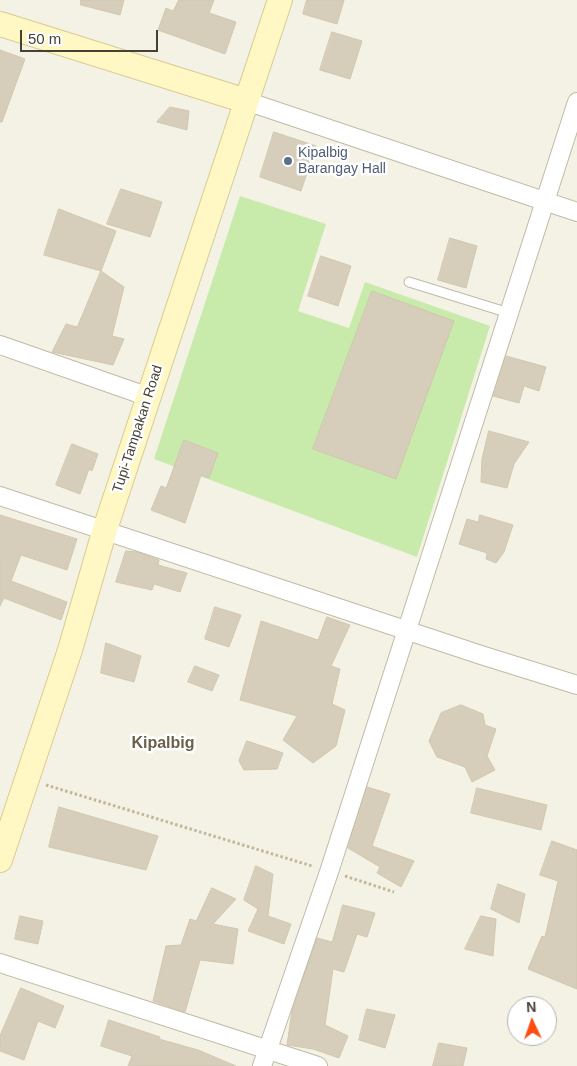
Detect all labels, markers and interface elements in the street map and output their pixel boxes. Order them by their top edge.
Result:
scale bar [22,20,160,52]
text: 50 m [28,30,61,47]
place label: Kipalbig Barangay Hall [298,145,386,178]
marker: Kipalbig Barangay Hall [282,155,294,167]
street label: Tupi-Tampakan Road [109,363,167,495]
district label: Kipalbig [131,734,195,754]
north arrow [507,996,557,1046]
text: N [526,999,537,1015]

